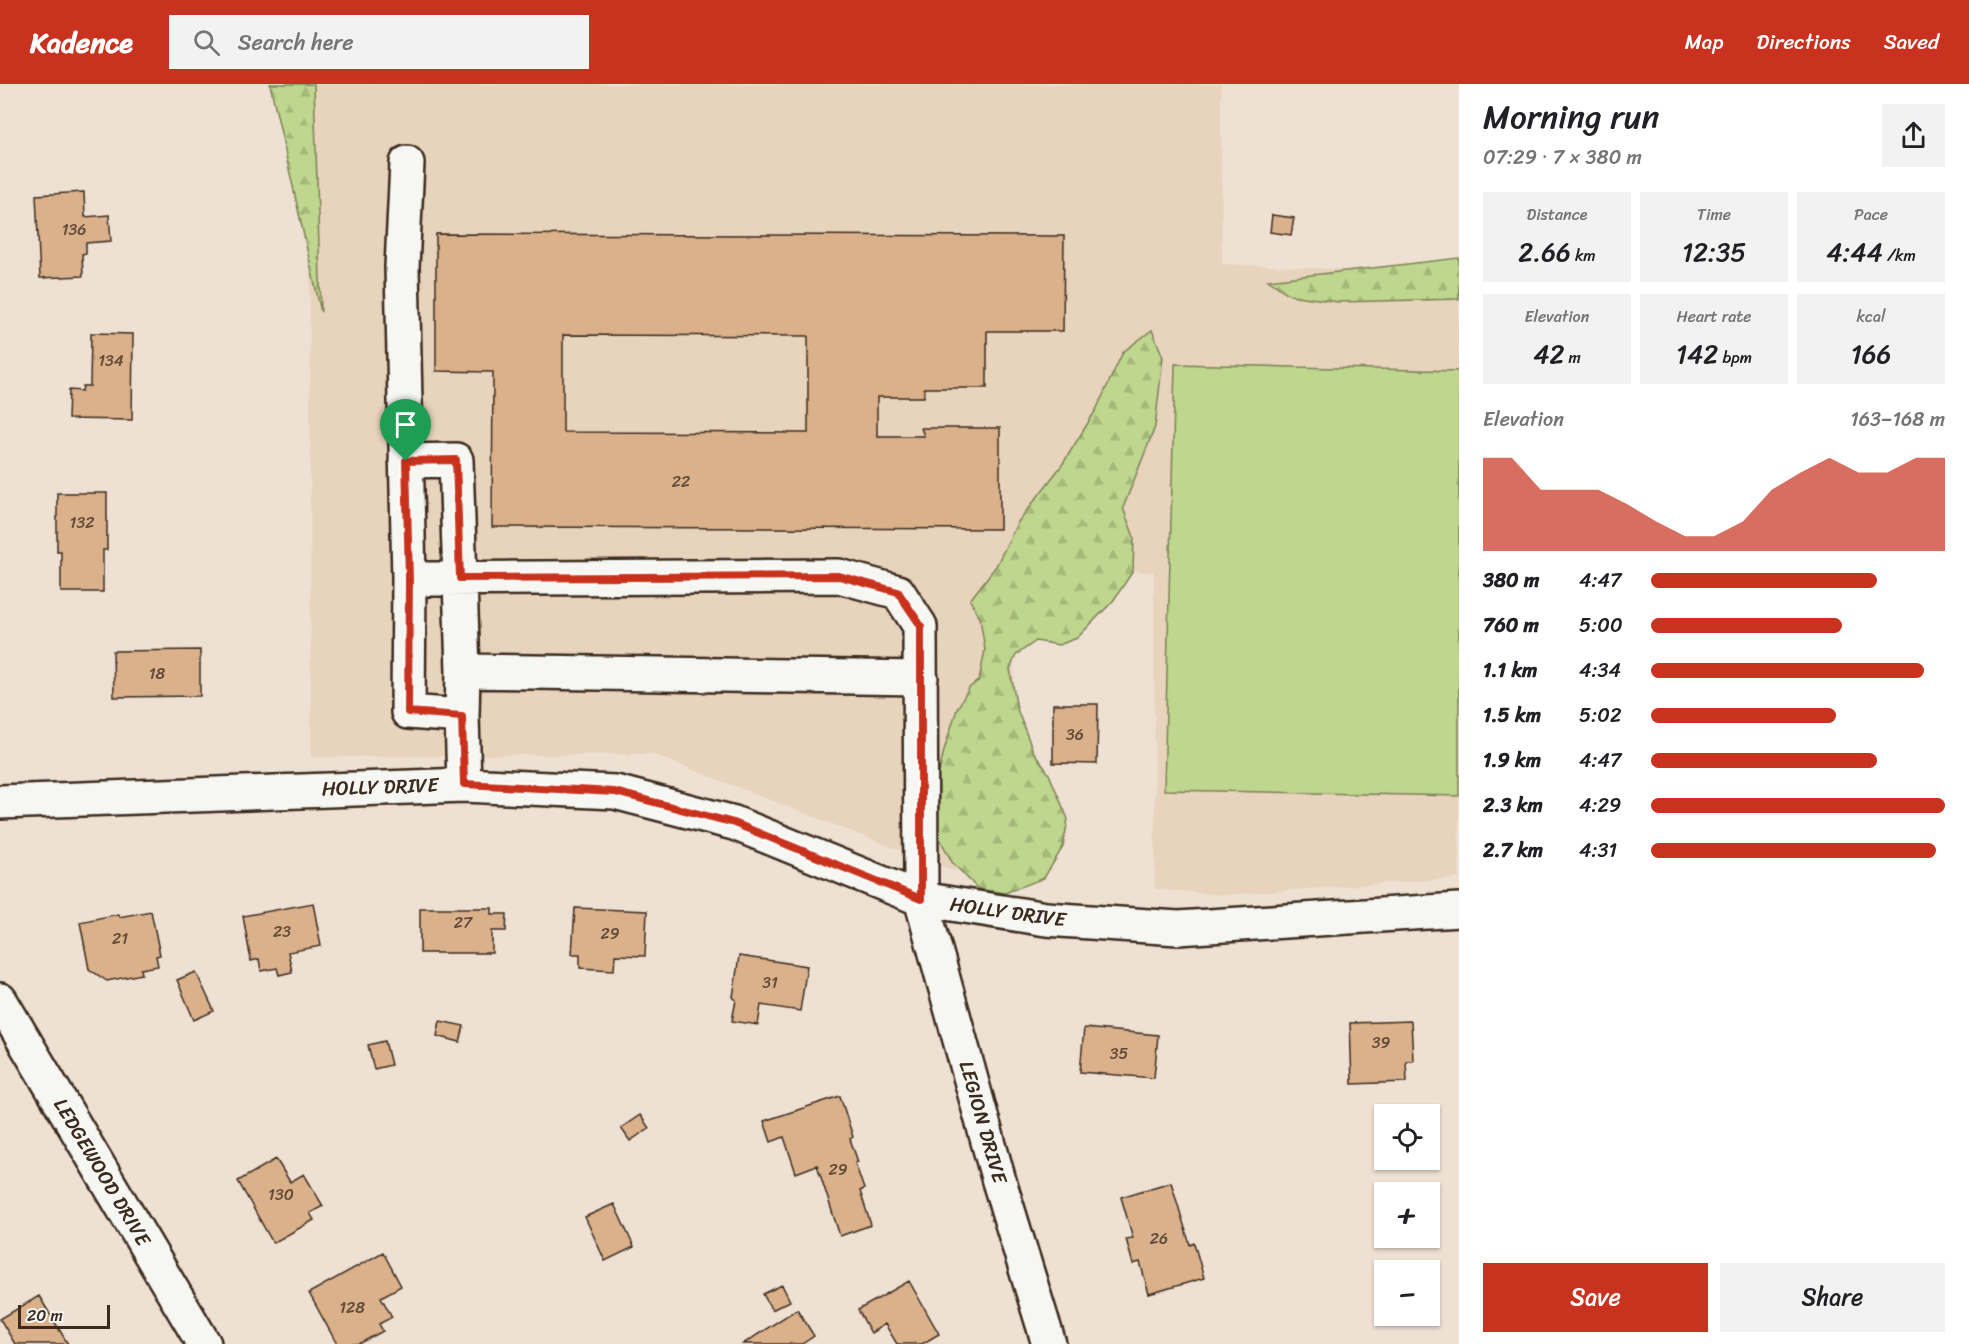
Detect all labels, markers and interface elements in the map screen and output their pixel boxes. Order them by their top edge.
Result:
search box [169,15,589,69]
text: Kadence [30,18,133,67]
text: Search here [238,23,354,62]
text: Map [1685,23,1723,61]
text: Directions [1756,23,1851,61]
text: Saved [1884,23,1939,61]
icon: search [190,26,223,59]
text: Morning run [1483,88,1659,146]
button: share [1882,104,1945,167]
text: 07:29 · 7 × 380 m [1483,140,1642,175]
text: Distance [1527,200,1587,229]
text: Time [1697,200,1731,229]
text: Pace [1854,200,1888,229]
house number: 136 [62,215,86,244]
text: 2.66 [1518,229,1571,275]
text: 12:35 [1682,229,1746,275]
text: 4:44 [1826,229,1883,275]
text: km [1571,241,1596,270]
text: /km [1883,241,1916,270]
text: Elevation [1525,302,1589,331]
text: Heart rate [1676,302,1752,331]
text: kcal [1856,302,1886,331]
text: 42 [1533,331,1564,377]
text: 142 [1676,331,1718,377]
text: 166 [1851,331,1891,377]
text: m [1564,343,1581,372]
text: bpm [1718,343,1752,372]
house number: 134 [98,346,124,375]
pin [380,399,431,461]
text: Elevation [1483,402,1564,437]
text: 163–168 m [1850,402,1945,437]
icon: arrive [389,408,422,441]
house number: 22 [672,467,690,496]
house number: 132 [70,508,94,537]
text: 380 m [1483,563,1539,598]
text: 4:47 [1579,563,1621,598]
text: 760 m [1483,608,1539,643]
text: 5:00 [1579,608,1623,643]
text: 1.1 km [1483,653,1537,688]
text: 4:34 [1579,653,1621,688]
house number: 18 [149,659,166,688]
text: 1.5 km [1483,698,1541,733]
text: 5:02 [1579,698,1621,733]
house number: 36 [1066,720,1084,749]
text: 1.9 km [1483,743,1541,778]
text: 4:47 [1579,743,1621,778]
street label: HOLLY DRIVE [321,767,441,807]
text: 2.3 km [1483,788,1543,823]
text: 4:29 [1579,788,1621,823]
text: 2.7 km [1483,833,1543,868]
text: 4:31 [1579,833,1617,868]
street label: HOLLY DRIVE [948,887,1070,938]
house number: 27 [454,908,473,937]
house number: 23 [273,917,291,946]
house number: 29 [600,919,620,948]
house number: 21 [112,924,128,953]
house number: 31 [762,968,778,997]
house number: 39 [1372,1028,1390,1057]
house number: 35 [1110,1039,1129,1068]
street label: LEGION DRIVE [949,1057,1018,1189]
street label: LEDGEWOOD DRIVE [44,1091,161,1254]
map controls [1374,1104,1440,1326]
button: locate [1374,1104,1440,1170]
house number: 29 [828,1155,848,1184]
house number: 130 [268,1180,294,1209]
button: + [1374,1182,1440,1248]
house number: 26 [1150,1224,1168,1253]
button: − [1374,1260,1440,1326]
button: Save [1483,1263,1708,1332]
button: Share [1720,1263,1945,1332]
house number: 128 [339,1293,365,1322]
text: 20 m [27,1301,63,1330]
scale bar [18,1302,110,1330]

